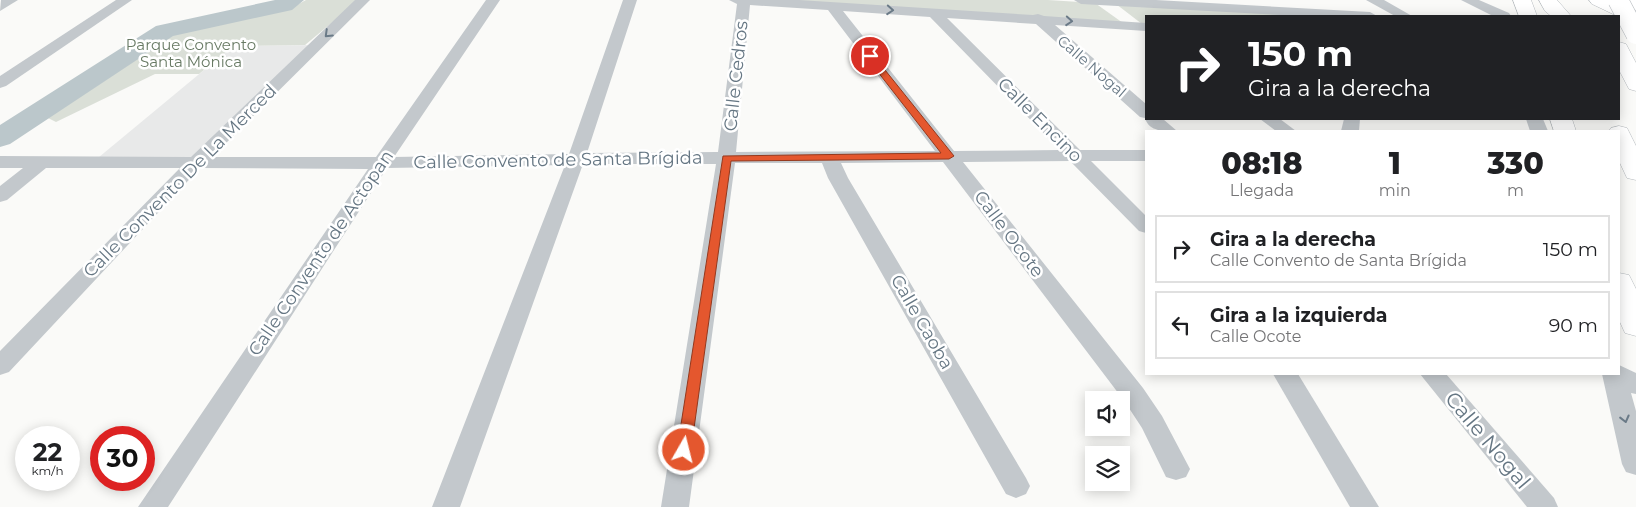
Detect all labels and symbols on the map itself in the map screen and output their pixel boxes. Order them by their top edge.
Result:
one-way arrow [886,4,894,15]
one-way arrow [1065,15,1073,26]
street label: Calle Cedros [719,19,753,132]
one-way arrow [325,28,334,37]
street label: Calle Nogal [1054,31,1130,101]
park label: Parque Convento Santa Mónica [126,35,256,71]
pin [849,35,891,77]
street label: Calle Encino [993,73,1087,167]
street label: Calle Convento De La Merced [79,80,281,282]
street label: Calle Convento de Actopan [244,146,398,360]
street label: Calle Convento de Santa Brígida [413,146,703,174]
street label: Calle Ocote [969,186,1049,282]
street label: Calle Caoba [886,271,958,373]
street label: Calle Nogal [1440,386,1536,494]
one-way arrow [1619,414,1630,423]
position arrow [657,423,709,475]
speed limit sign: 30 [90,426,155,491]

